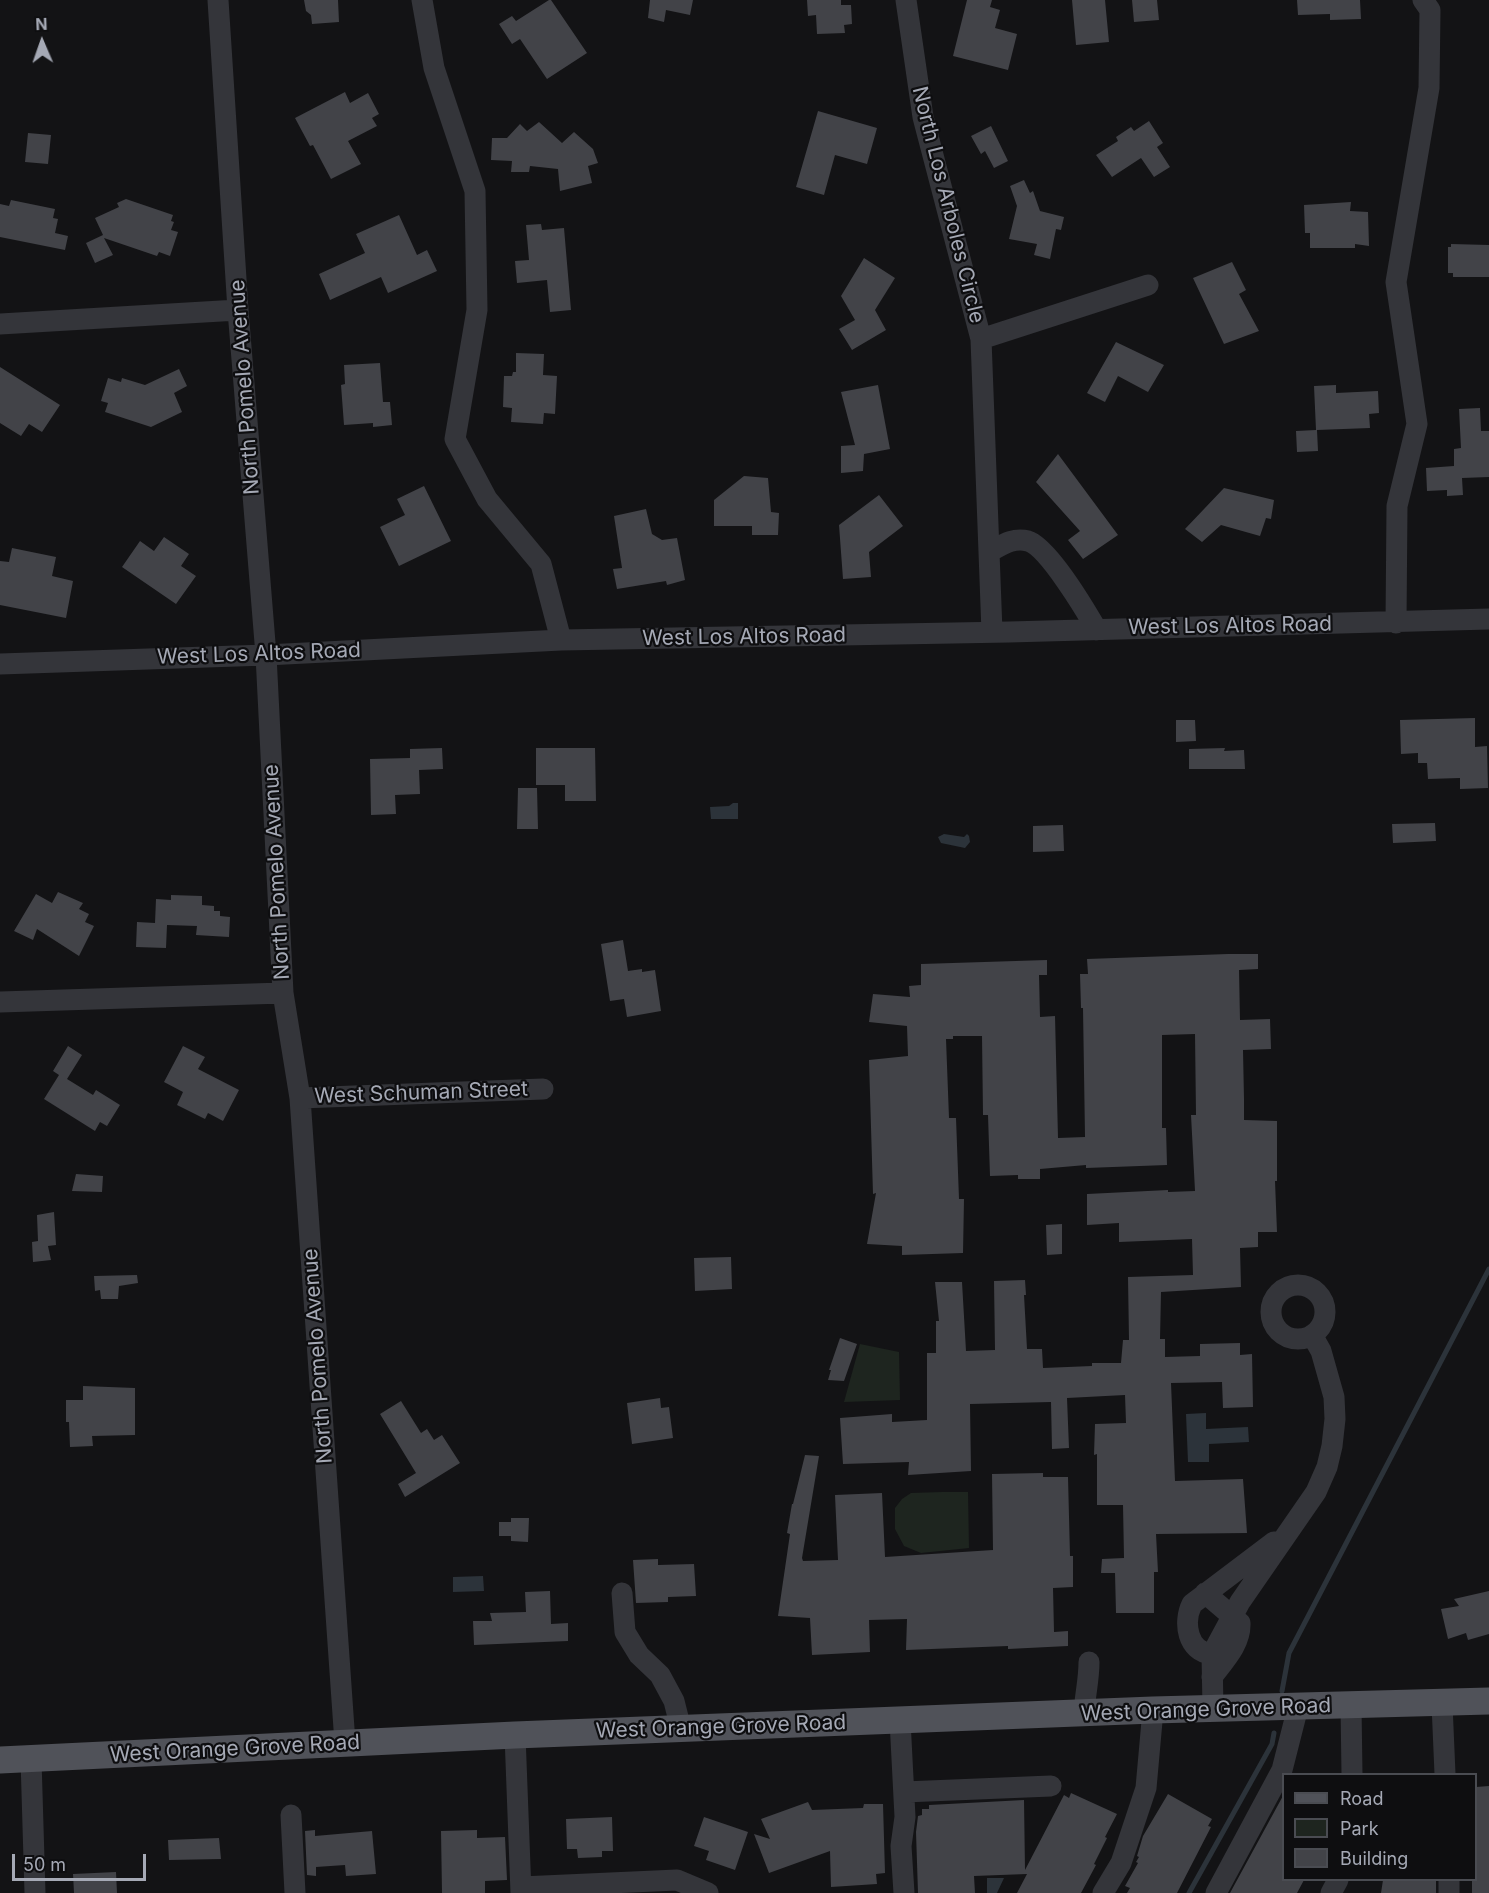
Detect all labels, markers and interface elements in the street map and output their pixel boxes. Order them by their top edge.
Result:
north arrow [12,12,72,72]
text: N [35,14,48,34]
street label: North Los Arboles Circle [906,84,990,326]
street label: North Pomelo Avenue [225,279,265,495]
street label: West Los Altos Road [1128,612,1332,640]
street label: West Los Altos Road [642,623,846,651]
street label: West Los Altos Road [157,638,361,670]
street label: North Pomelo Avenue [259,764,295,980]
street label: West Schuman Street [314,1077,528,1109]
street label: North Pomelo Avenue [298,1248,338,1464]
street label: West Orange Grove Road [1080,1693,1332,1727]
street label: West Orange Grove Road [595,1710,847,1744]
street label: West Orange Grove Road [109,1730,361,1768]
legend [1282,1773,1477,1881]
text: Road [1340,1788,1383,1809]
text: Park [1340,1818,1379,1839]
scale bar [15,1842,148,1880]
text: Building [1340,1848,1408,1869]
text: 50 m [23,1854,66,1875]

